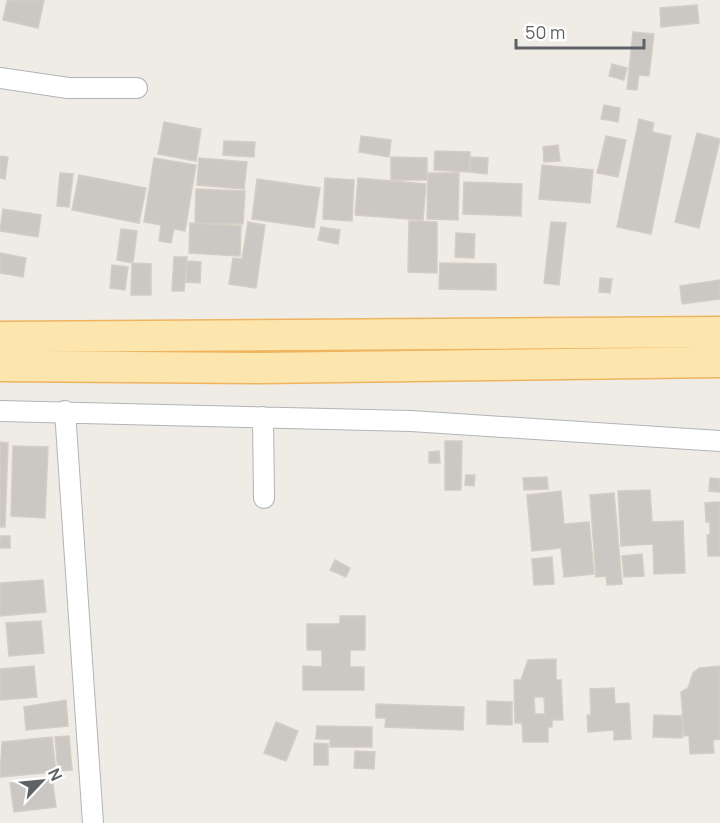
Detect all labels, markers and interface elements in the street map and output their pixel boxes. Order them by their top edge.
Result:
scale bar [516,12,644,50]
text: 50 m [525,20,565,44]
north arrow [12,751,72,811]
text: N [43,764,68,784]

